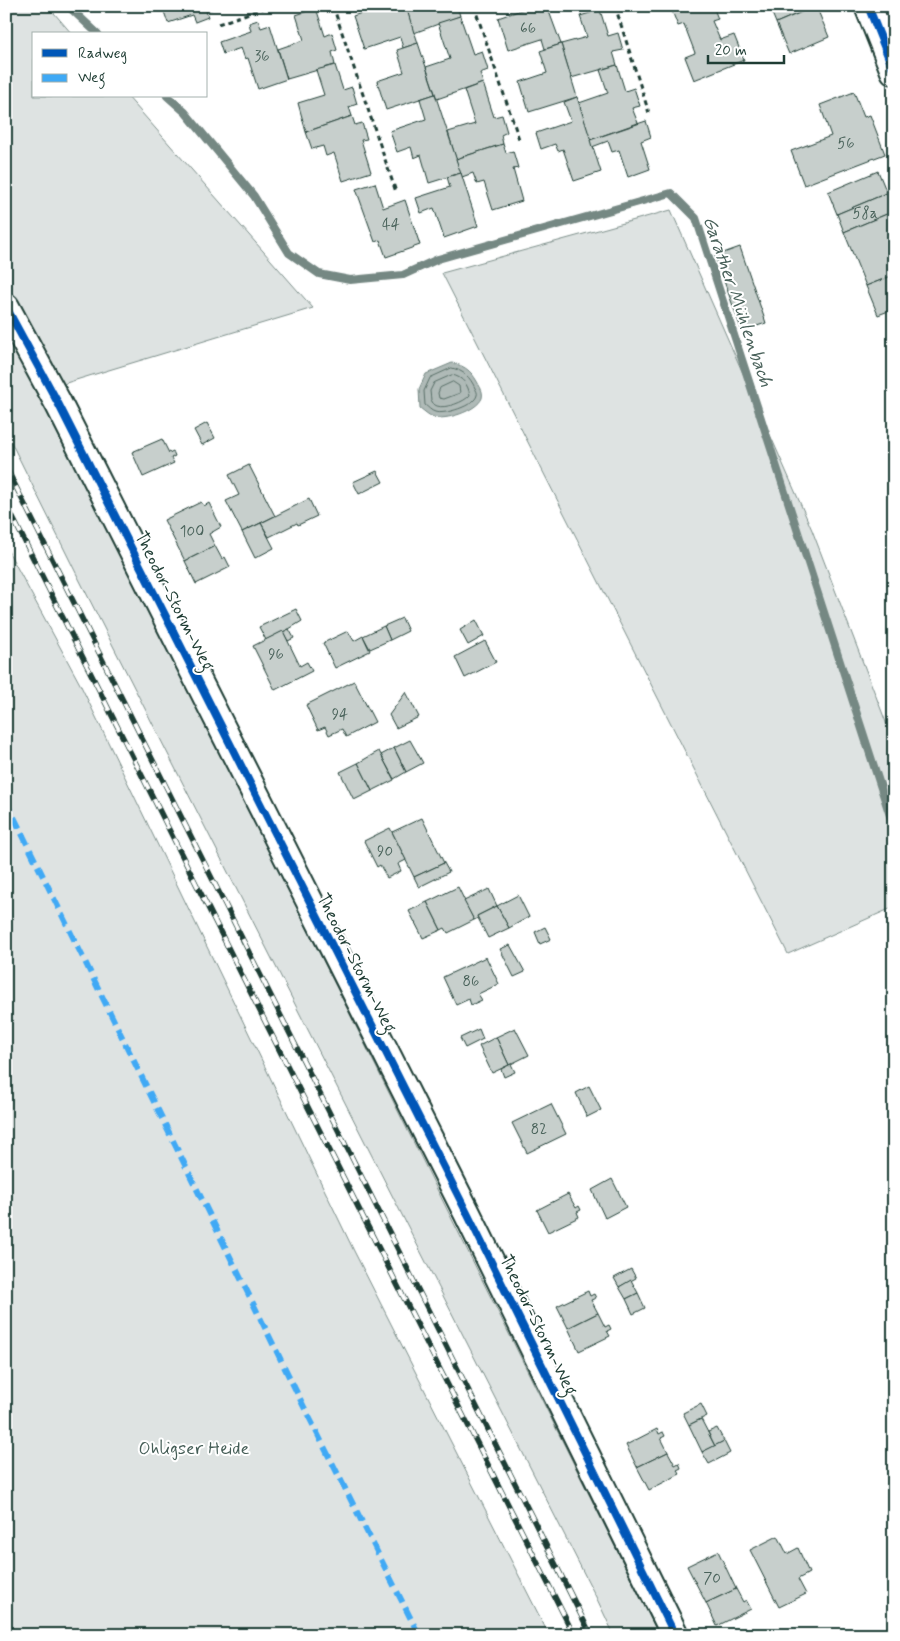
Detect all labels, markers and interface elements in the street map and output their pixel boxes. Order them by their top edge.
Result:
house number: 66 [520,19,536,39]
legend [32,32,208,98]
scale bar [708,32,784,64]
text: 20 m [715,41,747,61]
text: Radweg [78,44,127,64]
house number: 36 [254,47,270,67]
text: Weg [78,68,105,89]
house number: 56 [837,134,855,154]
house number: 58a [853,204,878,224]
water label: Garather Mühlenbach [697,213,779,390]
house number: 44 [382,215,400,235]
house number: 100 [180,522,204,542]
street label: Theodor-Storm-Weg [127,527,220,676]
house number: 96 [268,645,284,665]
house number: 94 [332,705,348,725]
house number: 90 [377,842,393,862]
street label: Theodor-Storm-Weg [309,889,402,1038]
house number: 86 [463,972,479,992]
house number: 82 [531,1120,547,1140]
street label: Theodor-Storm-Weg [492,1251,583,1401]
park label: Ohligser Heide [139,1437,250,1461]
house number: 70 [703,1569,721,1589]

